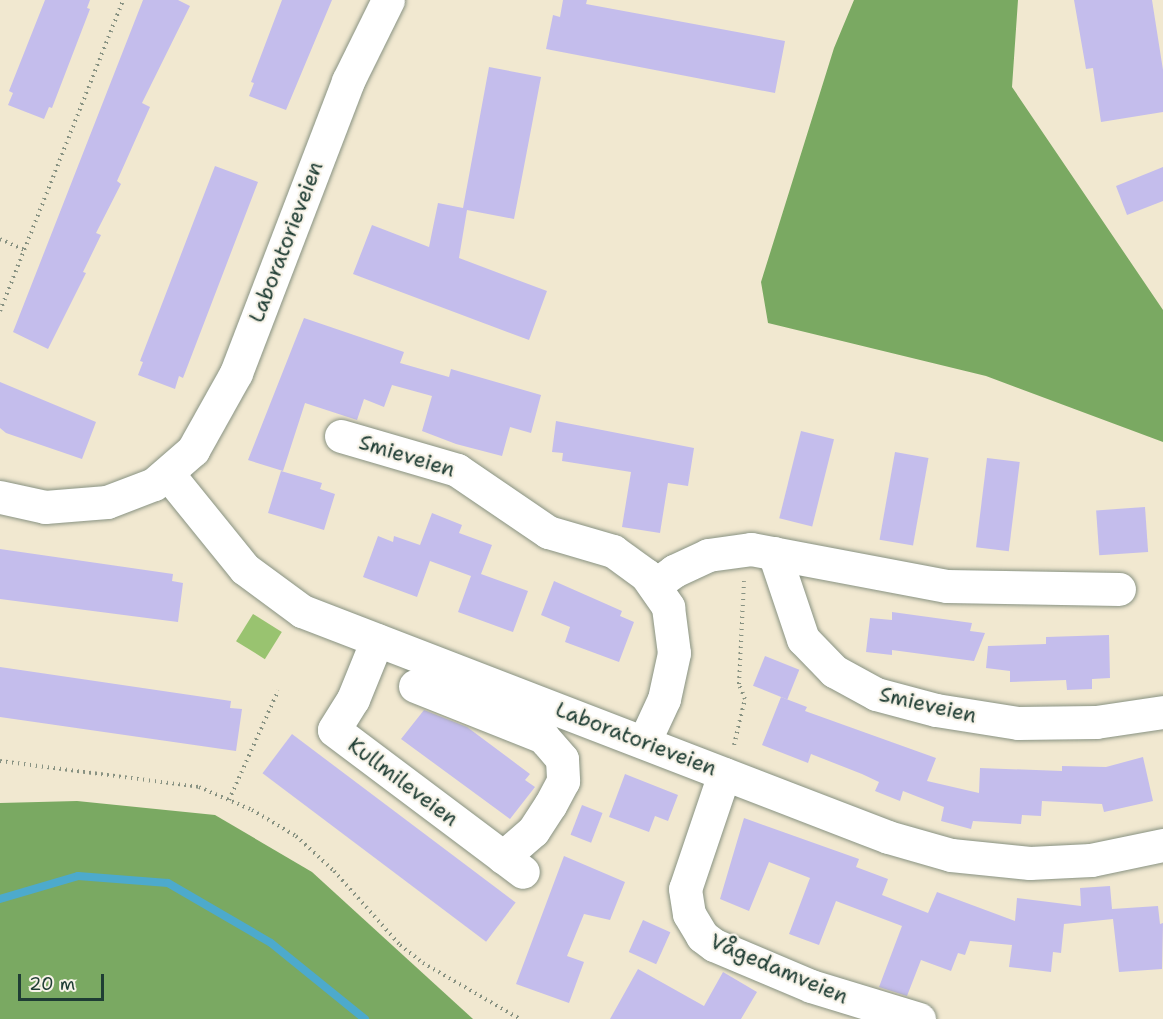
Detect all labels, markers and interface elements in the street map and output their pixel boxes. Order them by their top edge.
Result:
street label: Laboratorieveien [244,158,328,326]
street label: Smieveien [356,429,458,483]
street label: Smieveien [877,682,979,728]
street label: Laboratorieveien [552,697,720,781]
street label: Kullmileveien [343,732,463,832]
street label: Vågedamveien [706,929,852,1009]
scale bar [21,962,106,1000]
text: 20 m [29,972,75,996]

